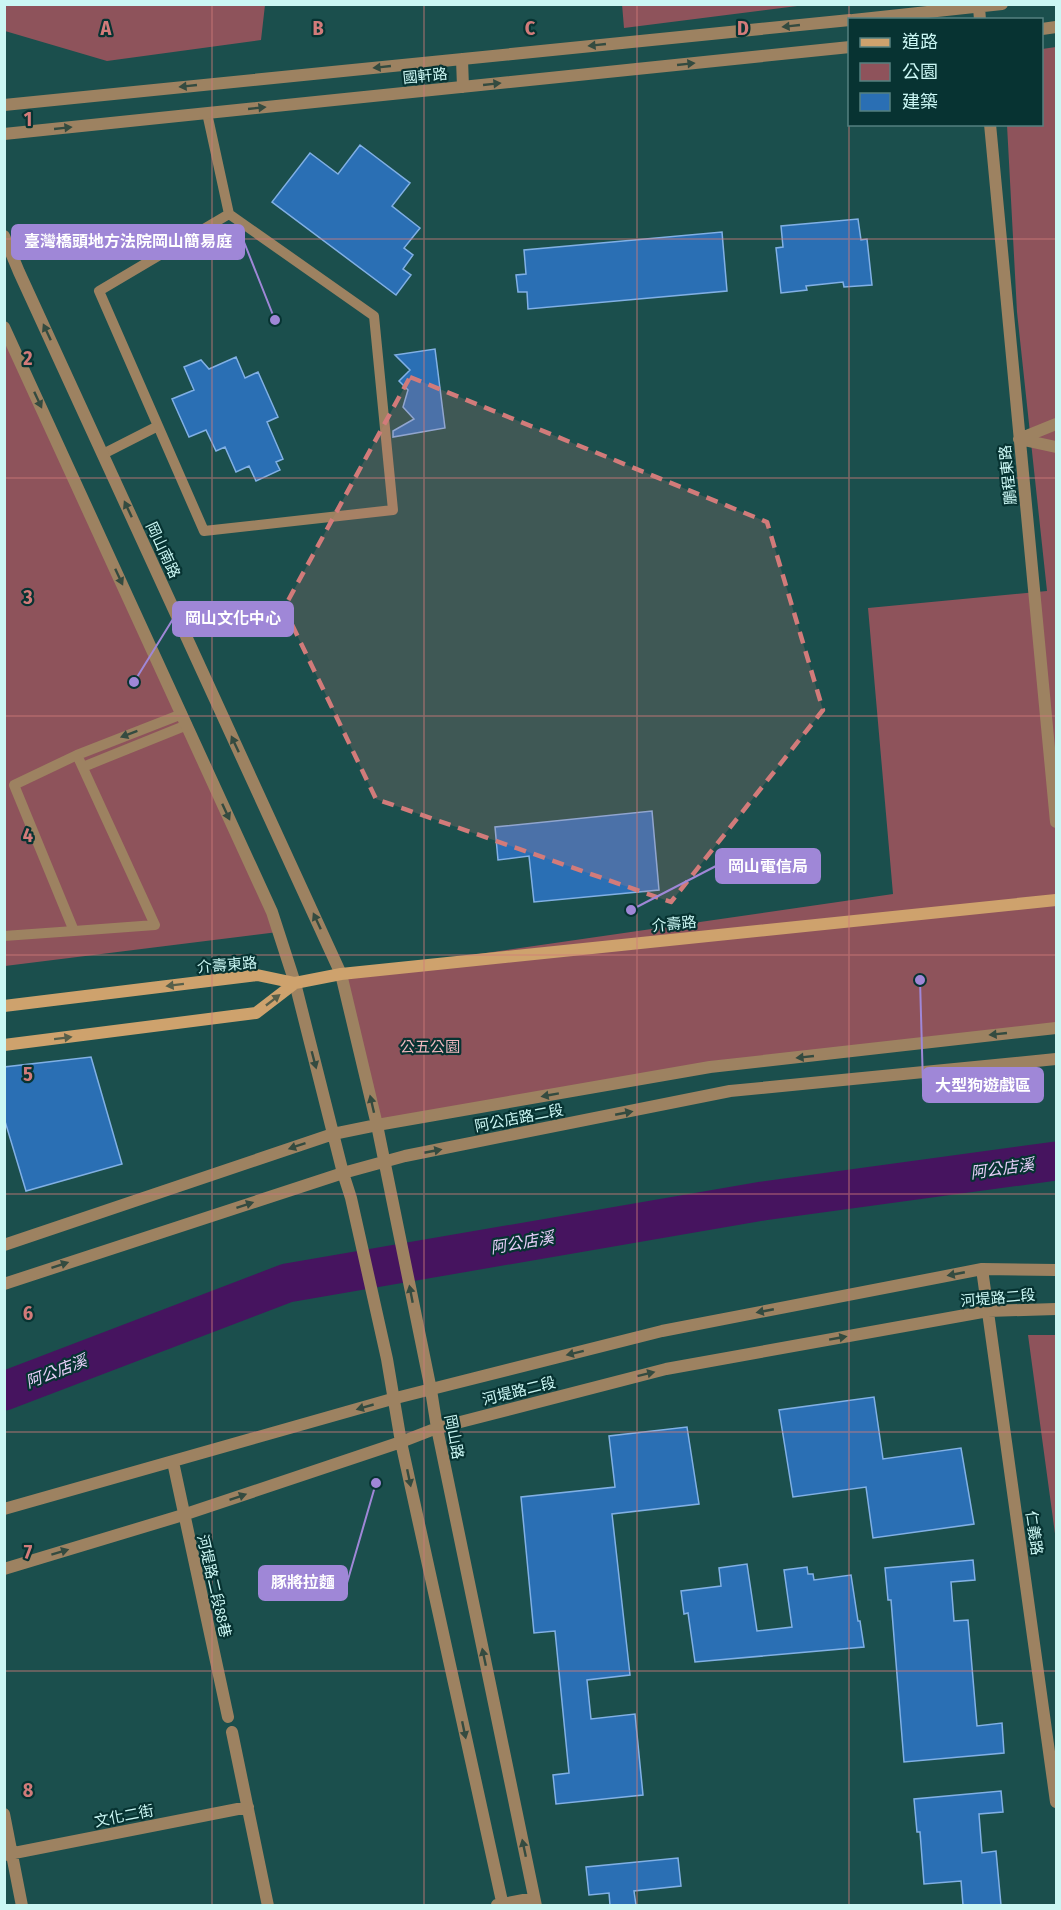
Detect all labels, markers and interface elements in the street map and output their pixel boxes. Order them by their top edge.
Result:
text: A [100,16,113,40]
text: B [312,16,324,40]
text: C [525,16,536,40]
text: D [737,16,749,40]
legend [848,18,1043,126]
one-way arrow [782,21,801,31]
text: 道路 [902,31,938,53]
one-way arrow [588,40,607,50]
one-way arrow [677,59,696,68]
text: 公園 [902,61,938,83]
one-way arrow [373,62,392,72]
street label: 國軒路 [402,65,448,87]
one-way arrow [483,79,502,89]
one-way arrow [179,81,198,91]
text: 建築 [902,91,938,113]
one-way arrow [247,103,266,113]
text: 1 [24,107,32,131]
one-way arrow [53,123,72,133]
callout: 臺灣橋頭地方法院岡山簡易庭 [12,225,244,259]
text: 臺灣橋頭地方法院岡山簡易庭 [24,232,232,251]
one-way arrow [42,323,51,340]
text: 2 [22,346,33,370]
one-way arrow [33,391,42,408]
street label: 鵬程東路 [996,444,1020,506]
one-way arrow [123,500,132,518]
street label: 岡山南路 [142,519,184,581]
one-way arrow [114,569,123,586]
text: 3 [22,585,33,609]
callout: 岡山文化中心 [173,602,293,636]
text: 岡山文化中心 [185,609,281,628]
one-way arrow [120,730,138,740]
one-way arrow [231,735,240,752]
one-way arrow [221,803,231,821]
text: 4 [23,823,33,847]
callout: 岡山電信局 [716,849,820,883]
text: 岡山電信局 [728,857,808,876]
one-way arrow [312,912,321,929]
street label: 介壽路 [651,913,697,935]
street label: 介壽東路 [196,953,258,977]
one-way arrow [165,980,184,990]
one-way arrow [264,994,280,1006]
one-way arrow [989,1030,1008,1039]
one-way arrow [53,1033,72,1042]
park label: 公五公園 [400,1038,460,1056]
one-way arrow [310,1051,320,1069]
one-way arrow [795,1052,814,1061]
text: 5 [23,1062,33,1086]
callout: 大型狗遊戲區 [923,1068,1043,1102]
text: 大型狗遊戲區 [935,1076,1031,1095]
one-way arrow [540,1091,559,1100]
one-way arrow [366,1095,376,1113]
street label: 阿公店路二段 [473,1101,565,1135]
one-way arrow [615,1108,634,1117]
one-way arrow [288,1142,306,1152]
one-way arrow [423,1146,442,1155]
water label: 阿公店溪 [969,1154,1037,1182]
one-way arrow [236,1200,254,1209]
water label: 阿公店溪 [489,1227,557,1257]
one-way arrow [51,1260,69,1270]
one-way arrow [947,1270,966,1279]
one-way arrow [406,1284,415,1303]
street label: 河堤路二段 [960,1286,1036,1310]
text: 6 [23,1301,33,1325]
one-way arrow [755,1307,774,1316]
one-way arrow [828,1333,847,1342]
one-way arrow [565,1349,584,1359]
water label: 阿公店溪 [23,1350,91,1392]
one-way arrow [637,1369,655,1379]
street label: 河堤路二段 [480,1373,558,1409]
one-way arrow [356,1403,374,1412]
street label: 岡山路 [441,1413,467,1461]
one-way arrow [405,1469,414,1488]
one-way arrow [229,1491,247,1501]
street label: 仁義路 [1022,1509,1046,1557]
street label: 河堤路二段88巷 [193,1533,235,1639]
text: 7 [24,1540,33,1564]
one-way arrow [52,1547,70,1556]
callout: 豚將拉麵 [259,1566,347,1600]
text: 豚將拉麵 [271,1573,335,1592]
one-way arrow [479,1648,488,1667]
one-way arrow [460,1721,470,1739]
text: 8 [23,1778,34,1802]
street label: 文化二街 [93,1801,155,1831]
one-way arrow [519,1839,528,1858]

